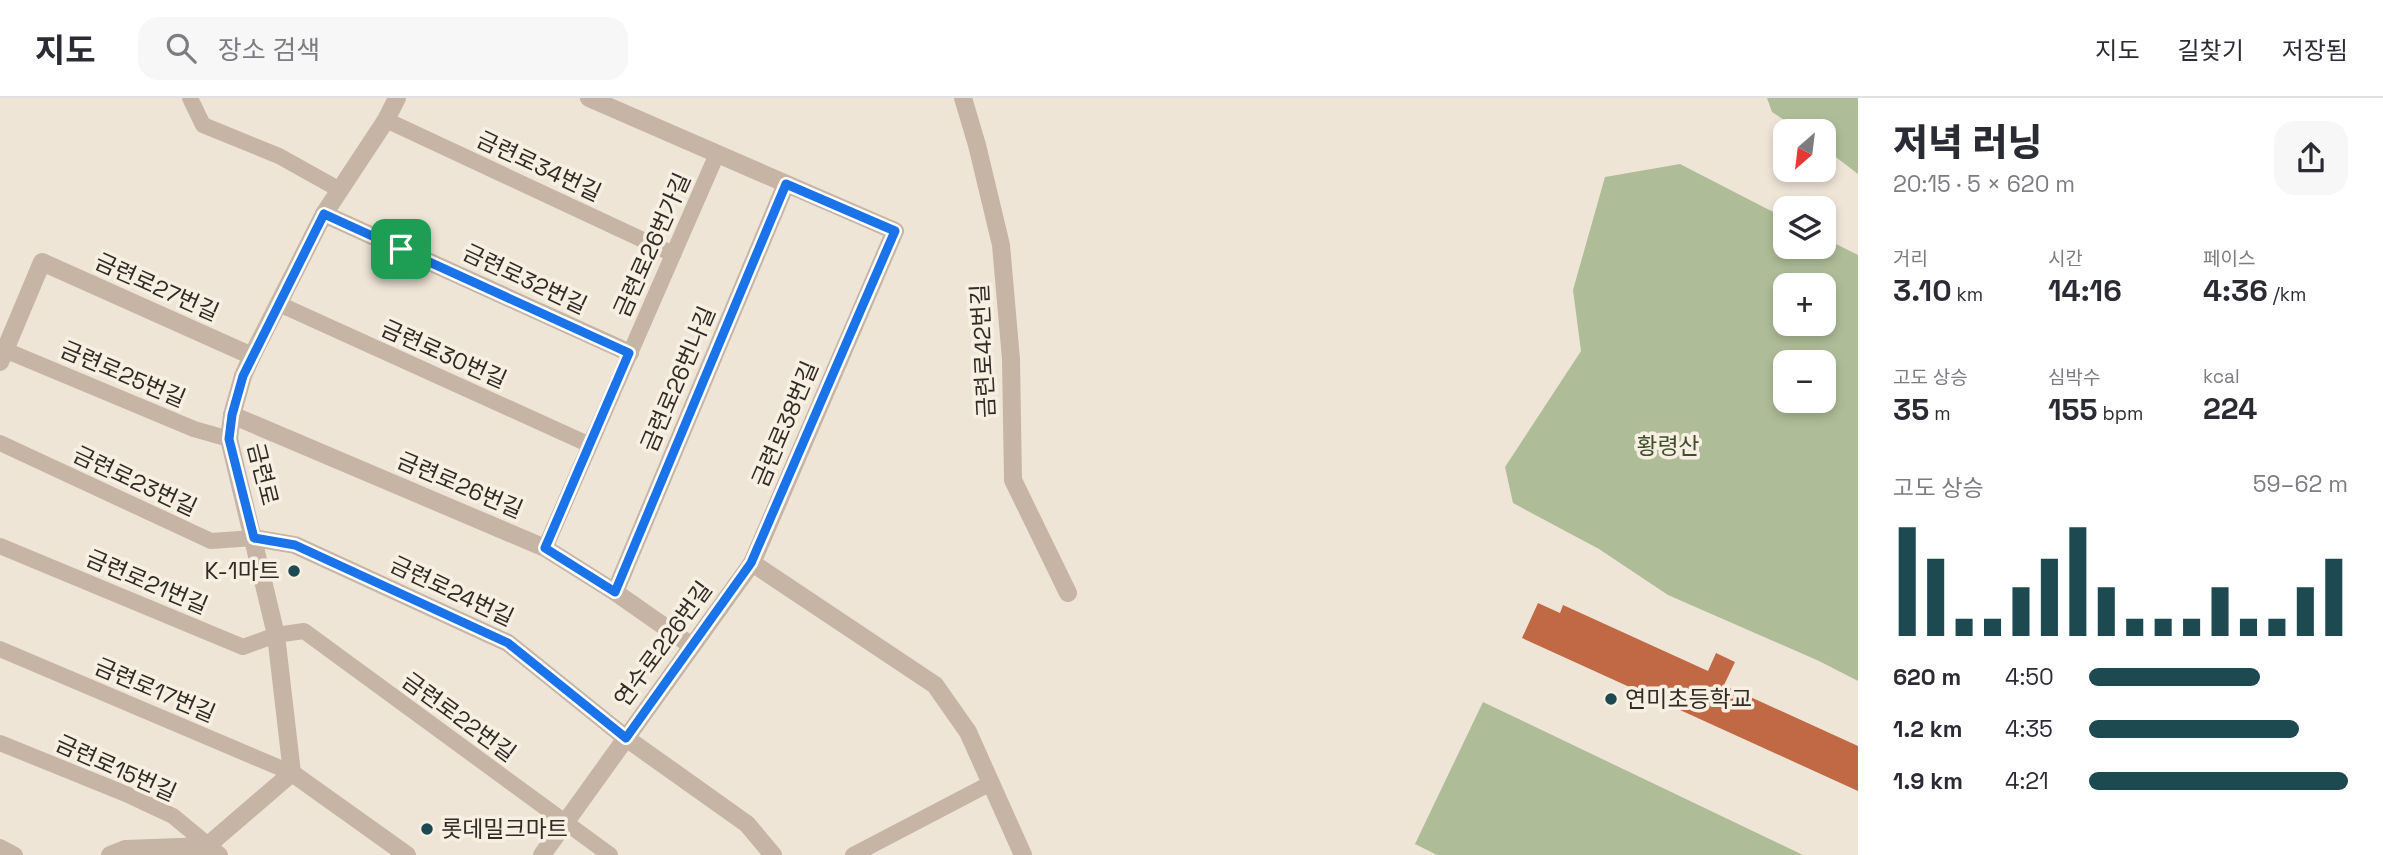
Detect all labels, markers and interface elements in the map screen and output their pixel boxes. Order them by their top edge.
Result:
search box [138,17,628,80]
icon: search [162,29,200,67]
text: 지도 [35,30,96,72]
text: 장소 검색 [218,33,320,67]
text: 지도 [2095,35,2140,66]
text: 길찾기 [2178,35,2244,66]
text: 저장됨 [2282,35,2348,66]
north arrow [1773,119,1836,182]
map controls [1773,119,1836,413]
text: 저녁 러닝 [1893,119,2043,167]
button: share [2274,121,2348,195]
street label: 금련로34번길 [472,124,606,208]
street label: 금련로26번가길 [607,168,697,322]
text: 20:15 · 5 × 620 m [1893,169,2075,199]
button: layers [1773,196,1836,259]
pin [371,219,431,279]
icon: arrive [382,230,420,268]
street label: 금련로32번길 [458,237,592,321]
street label: 금련로27번길 [90,246,224,328]
text: 거리 [1893,246,1928,271]
text: 시간 [2048,246,2083,271]
text: 페이스 [2203,246,2255,271]
text: 3.10 [1893,271,1952,310]
text: 14:16 [2048,271,2122,310]
text: 4:36 [2203,271,2268,310]
button: + [1773,273,1836,336]
text: km [1952,282,1983,307]
text: /km [2268,282,2306,307]
street label: 금련로42번길 [965,283,1001,419]
street label: 금련로26번나길 [634,302,722,456]
street label: 금련로30번길 [376,313,512,395]
street label: 금련로25번길 [56,334,190,414]
button: − [1773,350,1836,413]
street label: 금련로38번길 [745,356,825,492]
text: kcal [2203,364,2240,389]
text: 고도 상승 [1893,365,1968,390]
text: 심박수 [2048,365,2100,390]
text: 224 [2203,389,2257,428]
text: 35 [1893,390,1929,429]
text: 155 [2048,390,2098,429]
text: m [1929,401,1950,426]
text: bpm [2098,401,2143,426]
park label: 황령산 [1636,431,1700,461]
street label: 금련로23번길 [68,439,202,523]
street label: 금련로 [241,440,285,508]
street label: 금련로26번길 [393,445,527,525]
text: 59–62 m [2253,469,2348,499]
text: 고도 상승 [1893,473,1984,503]
street label: 금련로21번길 [82,543,212,621]
street label: 금련로24번길 [385,549,519,633]
place label: K-1마트 [205,556,280,586]
marker: K-1마트 [286,563,302,579]
street label: 연수로226번길 [607,575,719,713]
street label: 금련로17번길 [90,651,220,729]
text: 620 m [1893,662,1961,692]
text: 4:50 [2005,662,2054,692]
street label: 금련로22번길 [396,666,522,768]
place label: 연미초등학교 [1625,684,1752,714]
marker: 연미초등학교 [1603,691,1619,707]
text: 1.2 km [1893,714,1962,744]
text: 4:35 [2005,714,2053,744]
street label: 금련로15번길 [51,728,181,808]
text: 1.9 km [1893,766,1963,796]
text: 4:21 [2005,766,2049,796]
place label: 롯데밀크마트 [441,814,568,844]
marker: 롯데밀크마트 [419,821,435,837]

